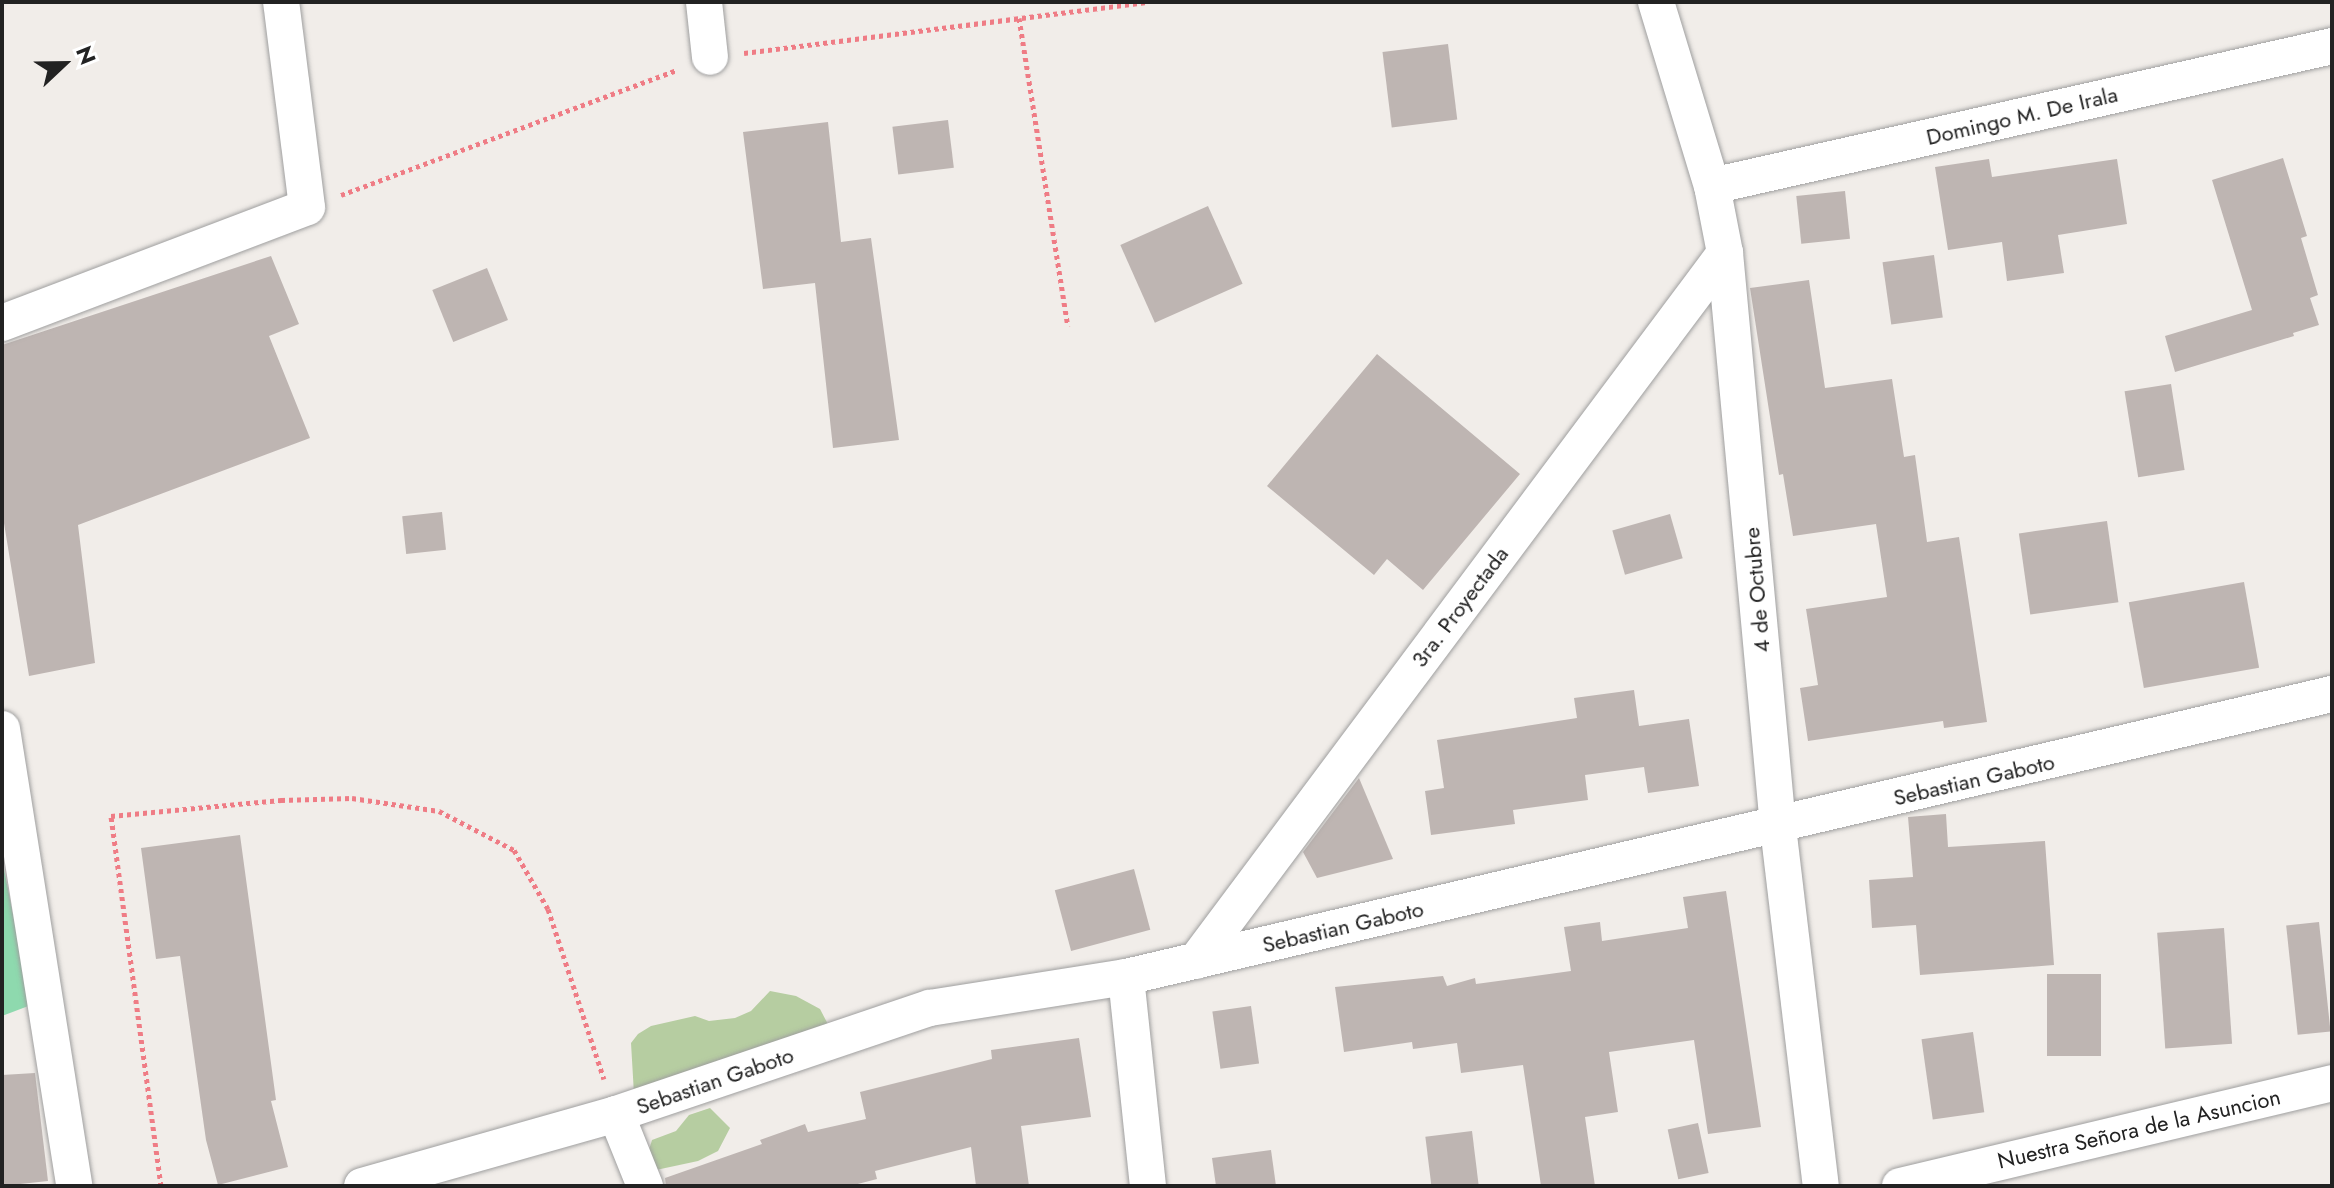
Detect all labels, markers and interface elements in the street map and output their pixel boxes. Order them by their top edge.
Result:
north arrow [24,24,104,104]
text: N [68,41,104,69]
street label: Domingo M. De Irala [1924,81,2120,151]
street label: 4 de Octubre [1738,526,1776,654]
street label: 3ra. Proyectada [1406,542,1514,672]
street label: Sebastian Gaboto [1891,749,2057,811]
street label: Sebastian Gaboto [1260,896,1426,958]
street label: Sebastian Gaboto [633,1042,797,1120]
street label: Nuestra Señora de la Asuncion [1995,1084,2283,1174]

